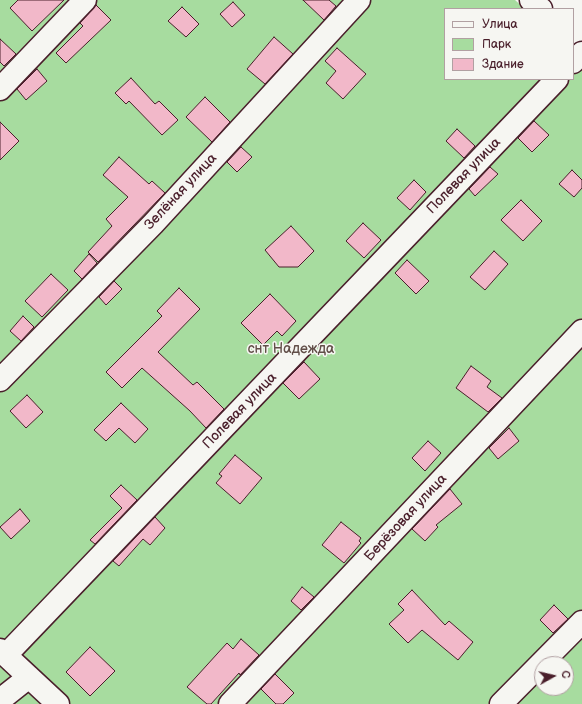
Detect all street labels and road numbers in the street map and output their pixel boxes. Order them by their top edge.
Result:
street label: Полевая улица [423,134,505,218]
street label: Зелёная улица [141,150,221,234]
street label: Полевая улица [199,369,281,453]
street label: Берёзовая улица [361,471,451,565]

